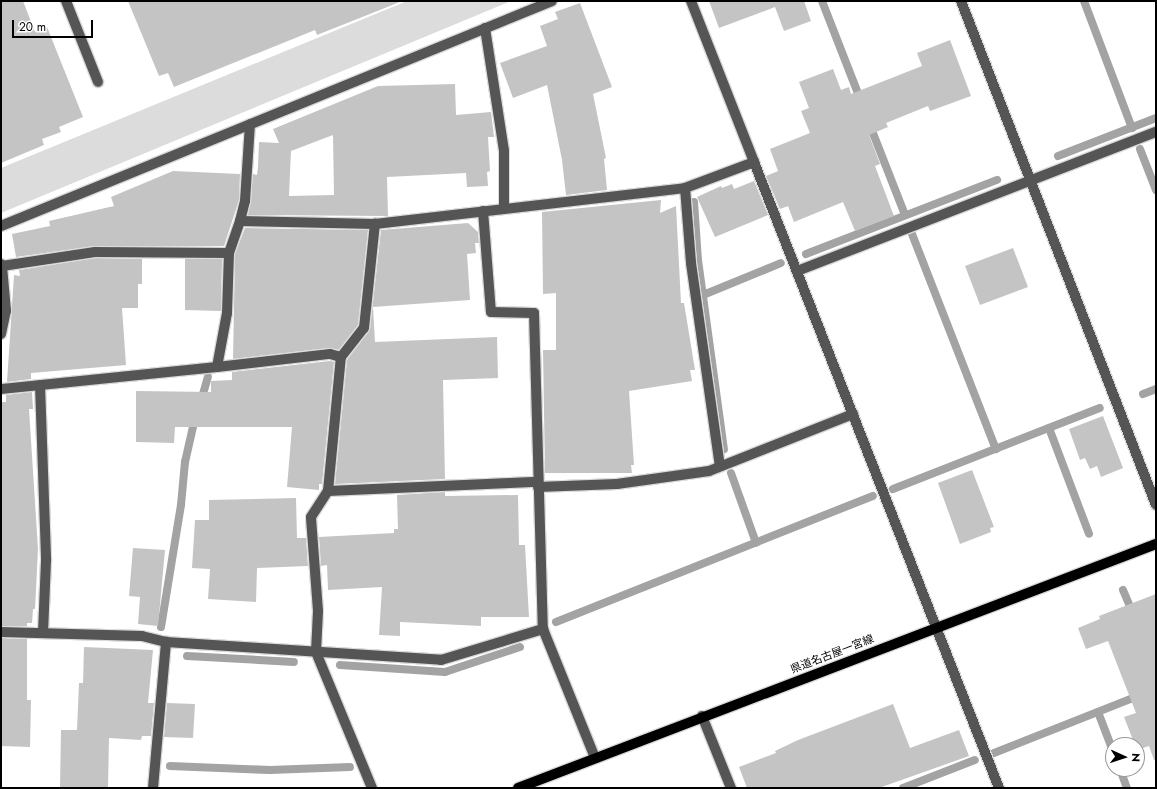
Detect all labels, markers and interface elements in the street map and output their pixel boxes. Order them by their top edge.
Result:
scale bar [14,12,95,38]
text: 20 m [19,18,46,36]
street label: 県道名古屋一宮線 [789,632,875,676]
north arrow [1105,737,1145,777]
text: N [1128,753,1144,762]

